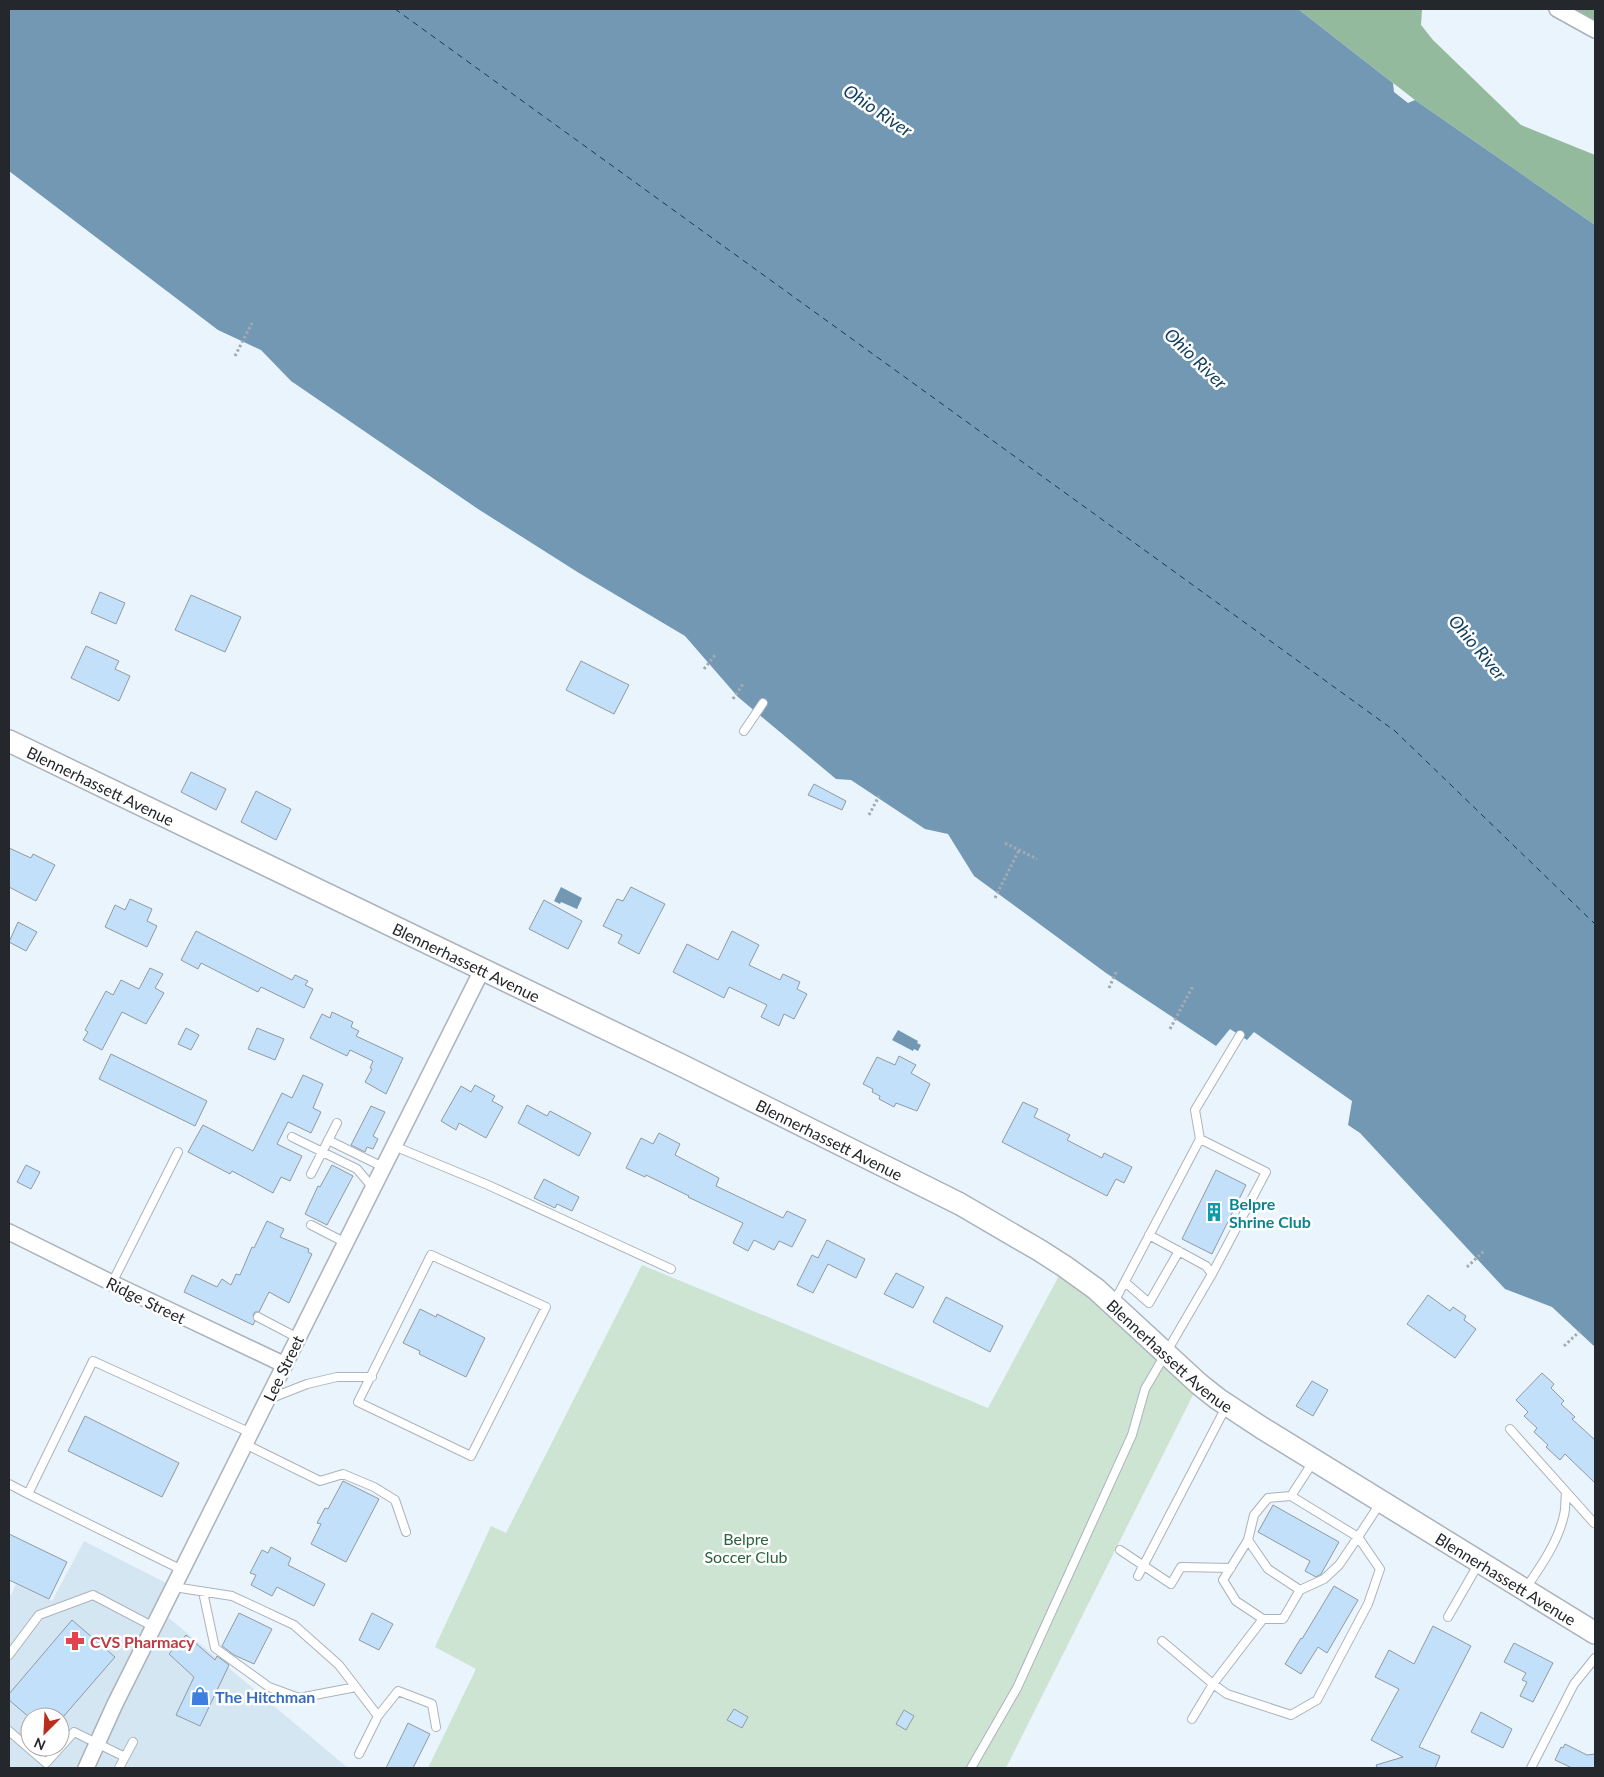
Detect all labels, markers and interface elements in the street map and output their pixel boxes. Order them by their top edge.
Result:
water label: Ohio River [839,79,917,141]
water label: Ohio River [1160,323,1232,394]
water label: Ohio River [1444,610,1512,685]
street label: Blennerhassett Avenue [24,742,178,829]
street label: Blennerhassett Avenue [390,918,543,1005]
street label: Blennerhassett Avenue [753,1095,906,1183]
place label: Belpre Shrine Club [1229,1194,1311,1231]
building icon: Belpre Shrine Club [1203,1201,1225,1223]
street label: Ridge Street [103,1273,189,1327]
street label: Blennerhassett Avenue [1104,1295,1237,1416]
street label: Lee Street [259,1332,307,1404]
street label: Blennerhassett Avenue [1433,1528,1580,1629]
park label: Belpre Soccer Club [704,1529,788,1566]
pharmacy icon: CVS Pharmacy [64,1630,86,1652]
place label: CVS Pharmacy [90,1632,195,1651]
shop icon: The Hitchman [189,1685,211,1707]
place label: The Hitchman [215,1687,315,1706]
north arrow [20,1707,70,1757]
text: N [31,1734,48,1754]

